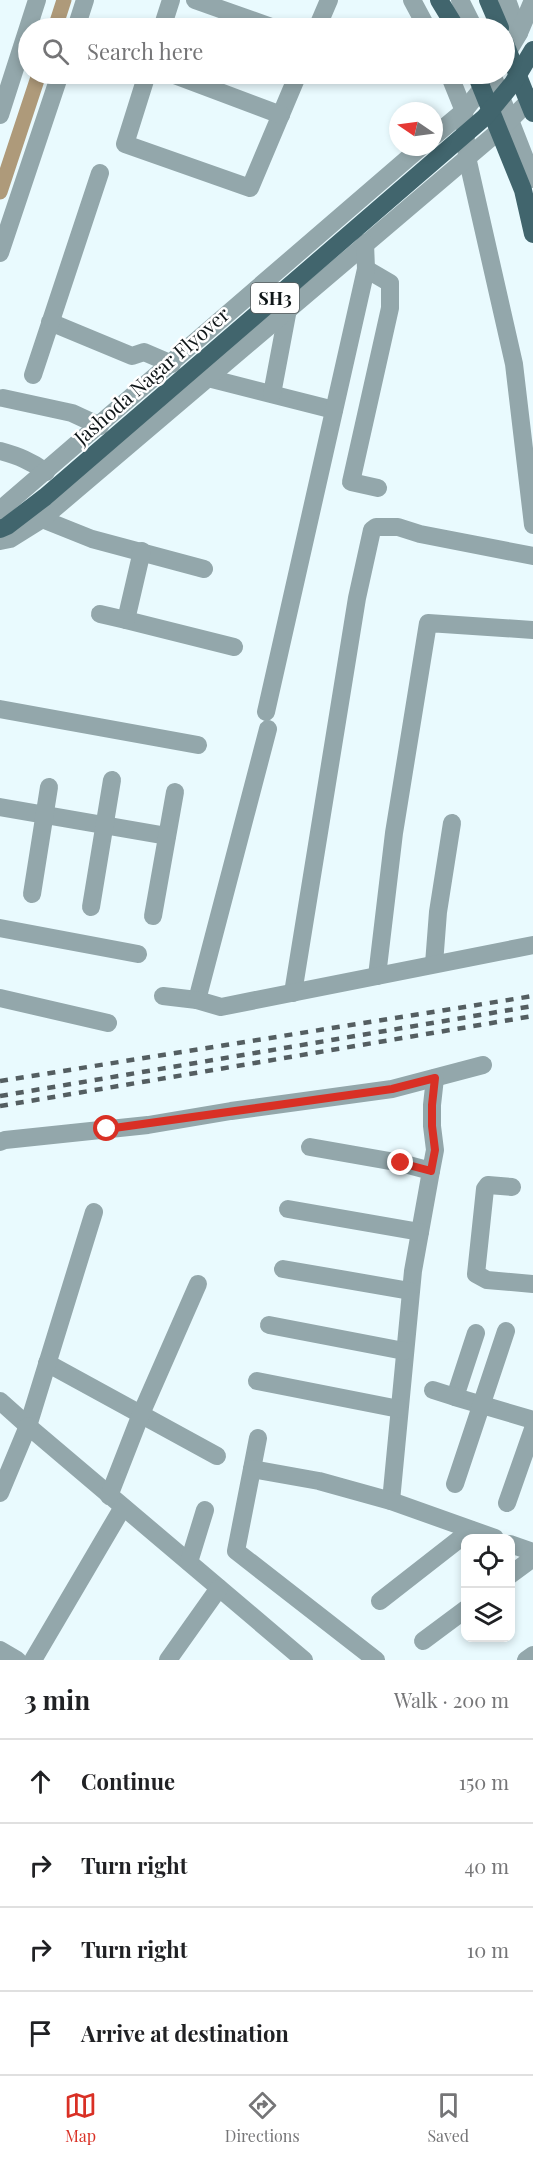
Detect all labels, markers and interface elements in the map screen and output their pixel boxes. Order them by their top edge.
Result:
search box [18,18,515,84]
icon: search [39,35,72,68]
text: Search here [87,36,203,66]
north arrow [389,102,443,156]
road number: SH3 [251,283,299,313]
street label: Jashoda Nagar Flyover [67,300,235,451]
route start [93,1115,119,1141]
route end [387,1149,413,1175]
map controls [461,1534,515,1642]
button: locate [461,1534,515,1588]
button: layers [461,1588,515,1642]
text: 3 min [24,1682,90,1717]
text: Walk · 200 m [394,1686,509,1713]
icon: ahead [24,1765,57,1798]
text: Continue [81,1766,175,1796]
text: 150 m [459,1768,509,1795]
icon: right [24,1849,57,1882]
text: Turn right [81,1850,187,1880]
text: 40 m [464,1852,509,1879]
icon: right [24,1933,57,1966]
text: Turn right [81,1934,187,1964]
text: 10 m [467,1936,509,1963]
icon: arrive [24,2017,57,2050]
text: Arrive at destination [81,2018,289,2048]
tab: Map [64,2089,97,2146]
tab: Directions [225,2089,300,2146]
tab: Saved [427,2089,469,2146]

